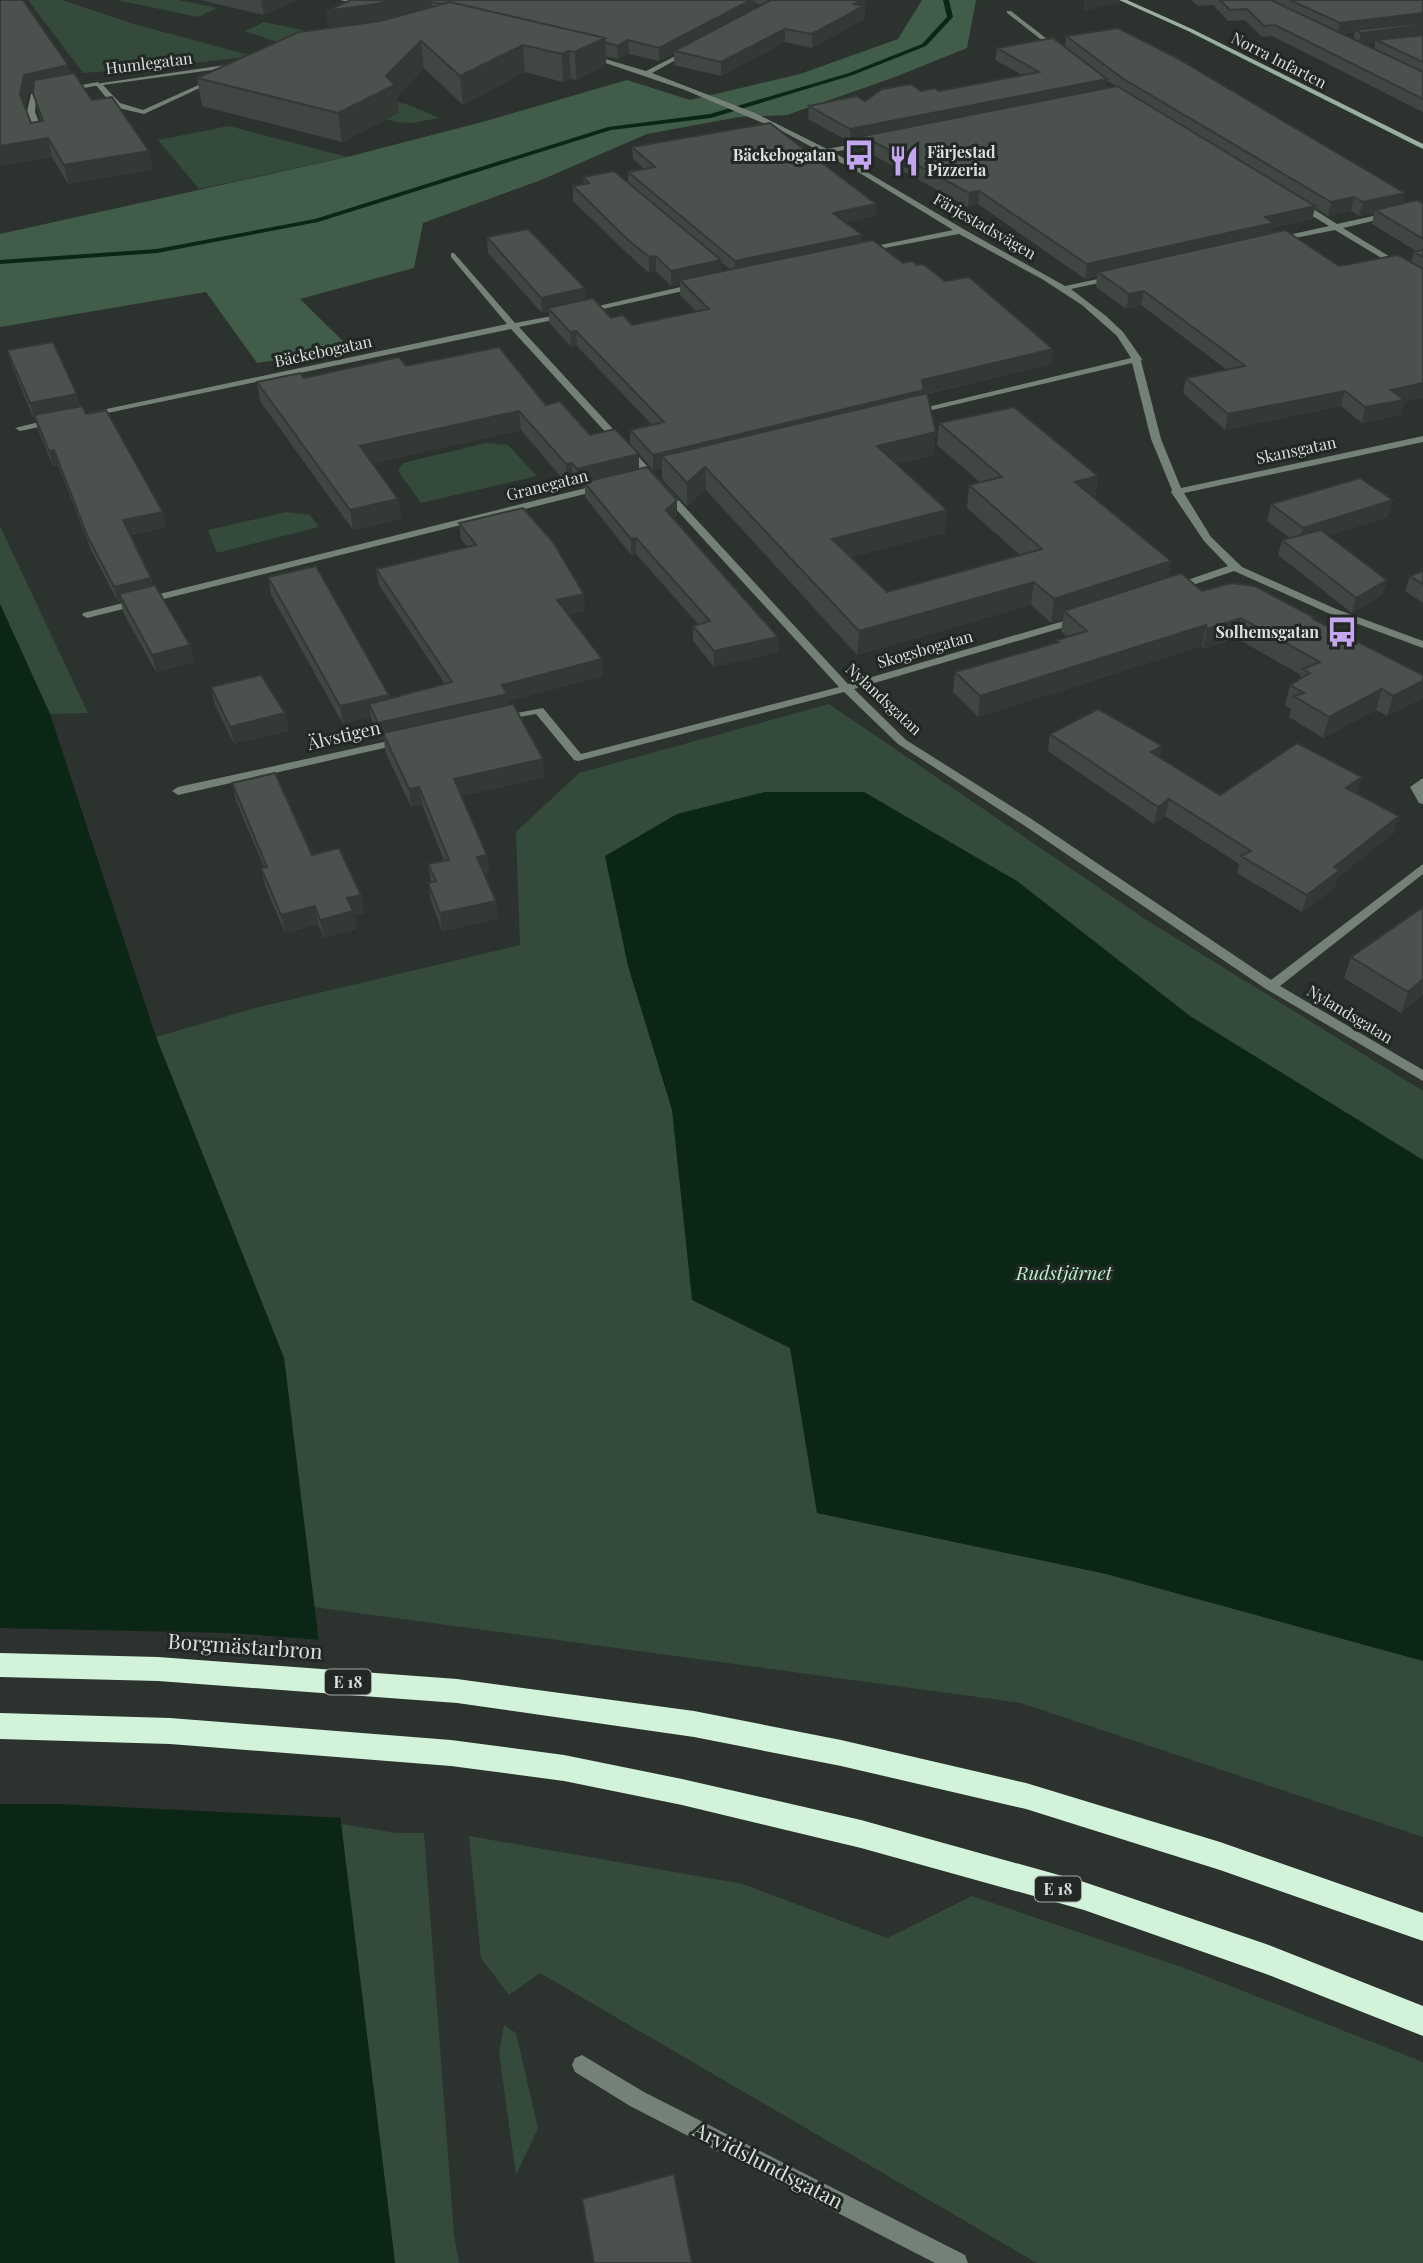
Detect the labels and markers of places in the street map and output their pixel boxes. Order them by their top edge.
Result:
bus stop icon: Bäckebogatan [842,138,876,172]
place label: Färjestad Pizzeria [927,141,996,180]
place label: Bäckebogatan [733,144,836,165]
restaurant icon: Färjestad Pizzeria [887,144,921,178]
bus stop icon: Solhemsgatan [1325,615,1359,649]
place label: Solhemsgatan [1215,621,1319,642]

